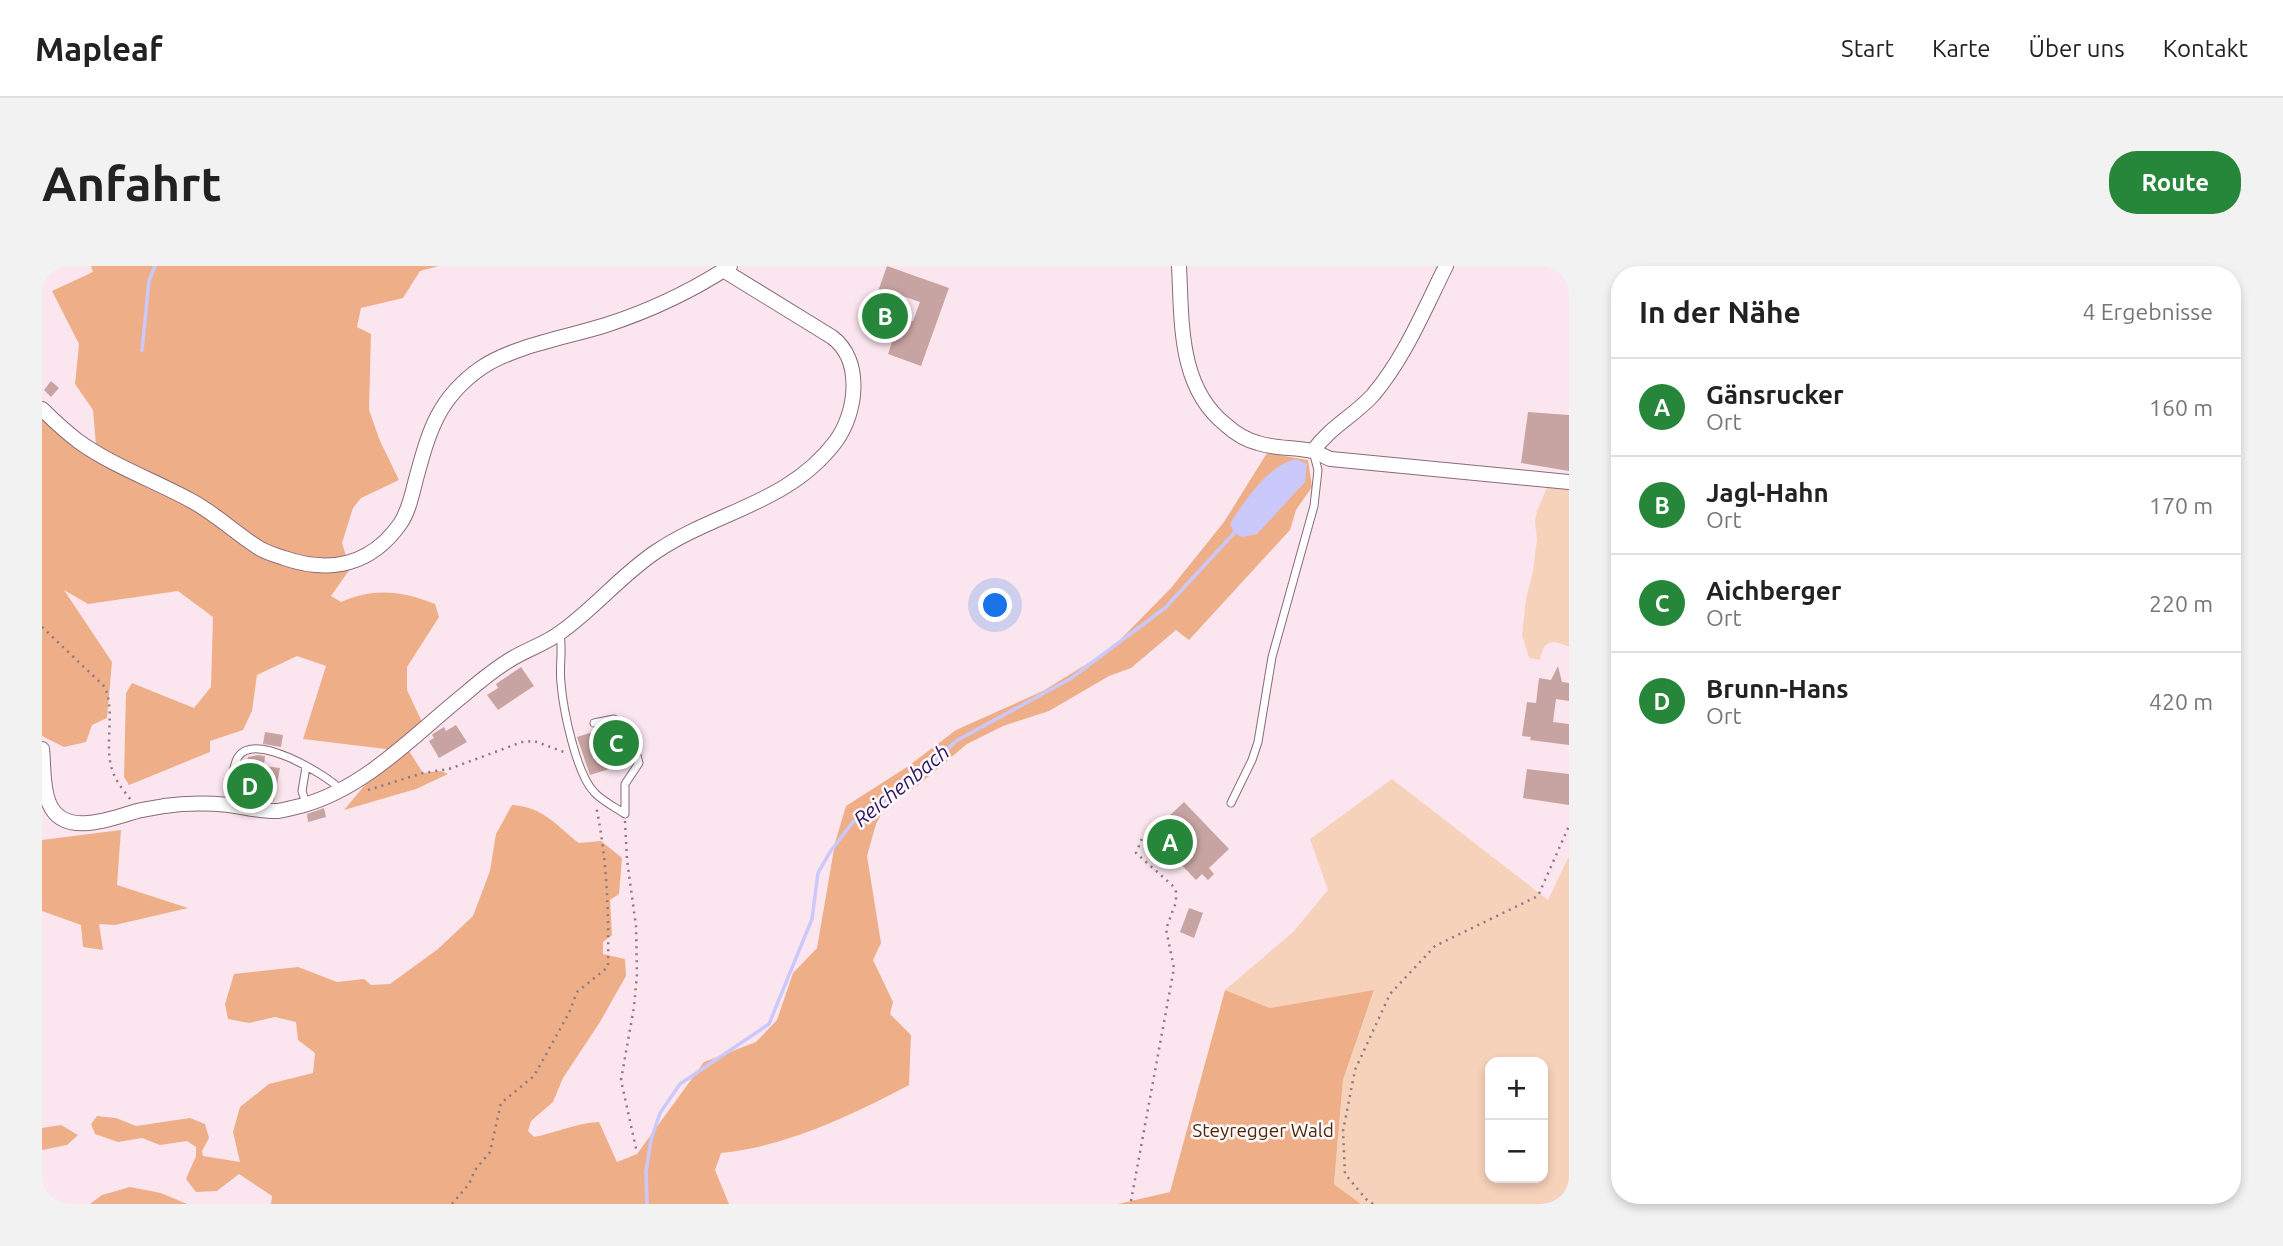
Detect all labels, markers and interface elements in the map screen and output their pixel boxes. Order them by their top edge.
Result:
text: Mapleaf [35,30,163,67]
text: Start [1841,35,1894,62]
text: Karte [1932,35,1991,62]
text: Über uns [2029,35,2125,62]
text: Kontakt [2163,35,2248,62]
button: Route [2109,151,2241,214]
text: Anfahrt [42,155,222,210]
pin: B [862,290,908,342]
text: In der Nähe [1639,295,1801,329]
text: 4 Ergebnisse [2082,299,2213,324]
text: Gänsrucker [1706,380,1844,409]
text: A [1654,395,1670,420]
text: 160 m [2149,395,2213,420]
text: Ort [1706,409,1742,434]
text: Jagl-Hahn [1706,478,1829,507]
text: B [1654,493,1670,518]
text: 170 m [2149,493,2213,518]
text: Ort [1706,507,1742,532]
text: Aichberger [1706,576,1842,605]
your location [978,588,1012,622]
text: C [1655,591,1669,616]
text: 220 m [2149,591,2213,616]
text: Ort [1706,605,1742,630]
text: Brunn-Hans [1706,674,1849,703]
text: D [1654,689,1670,714]
text: 420 m [2149,689,2213,714]
text: Ort [1706,703,1742,728]
pin: C [593,717,639,769]
water label: Reichenbach [848,739,954,831]
pin: D [227,760,273,812]
pin: A [1147,816,1193,868]
map controls [1485,1057,1548,1183]
button: + [1485,1057,1548,1120]
park label: Steyregger Wald [1192,1119,1334,1141]
button: − [1485,1120,1548,1183]

